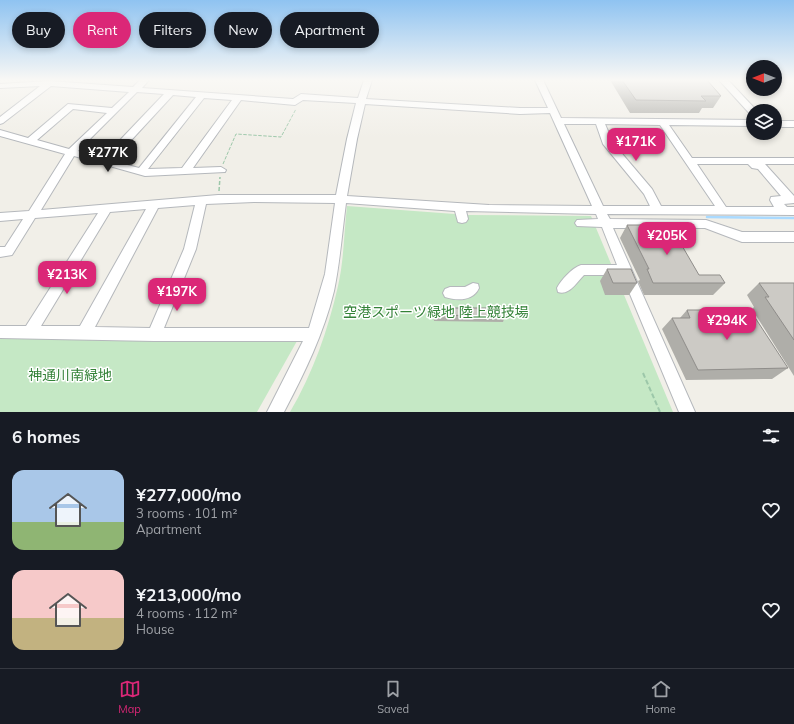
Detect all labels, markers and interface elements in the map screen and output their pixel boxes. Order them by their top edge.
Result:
chip: Buy [12,12,65,48]
chip: Rent [73,12,131,48]
chip: Filters [139,12,206,48]
chip: New [214,12,272,48]
chip: Apartment [280,12,379,48]
north arrow [746,60,782,96]
map controls [746,60,782,140]
button: layers [746,104,782,140]
pin: ¥171K [608,128,664,162]
text: ¥171K [616,133,656,149]
pin: ¥277K [80,139,136,173]
text: ¥277K [88,144,128,160]
pin: ¥205K [639,222,695,256]
text: ¥205K [647,227,687,243]
pin: ¥213K [39,261,95,295]
text: ¥213K [47,266,87,282]
pin: ¥197K [149,278,205,312]
text: ¥197K [157,283,197,299]
park label: 空港スポーツ緑地 陸上競技場 [343,303,529,321]
pin: ¥294K [699,307,755,341]
text: ¥294K [707,312,747,328]
park label: 神通川南緑地 [28,366,112,384]
icon: filters [760,425,782,447]
text: 6 homes [12,426,80,447]
text: ¥277,000/mo [136,484,241,505]
icon: home [44,486,92,534]
icon: heart [760,499,782,521]
text: 3 rooms · 101 m² [136,505,237,521]
text: Apartment [136,521,201,537]
text: ¥213,000/mo [136,584,241,605]
icon: home [44,586,92,634]
icon: heart [760,599,782,621]
text: 4 rooms · 112 m² [136,605,237,621]
text: House [136,621,174,637]
tab: Map [118,678,141,716]
tab: Saved [377,678,409,716]
tab: Home [645,678,676,716]

